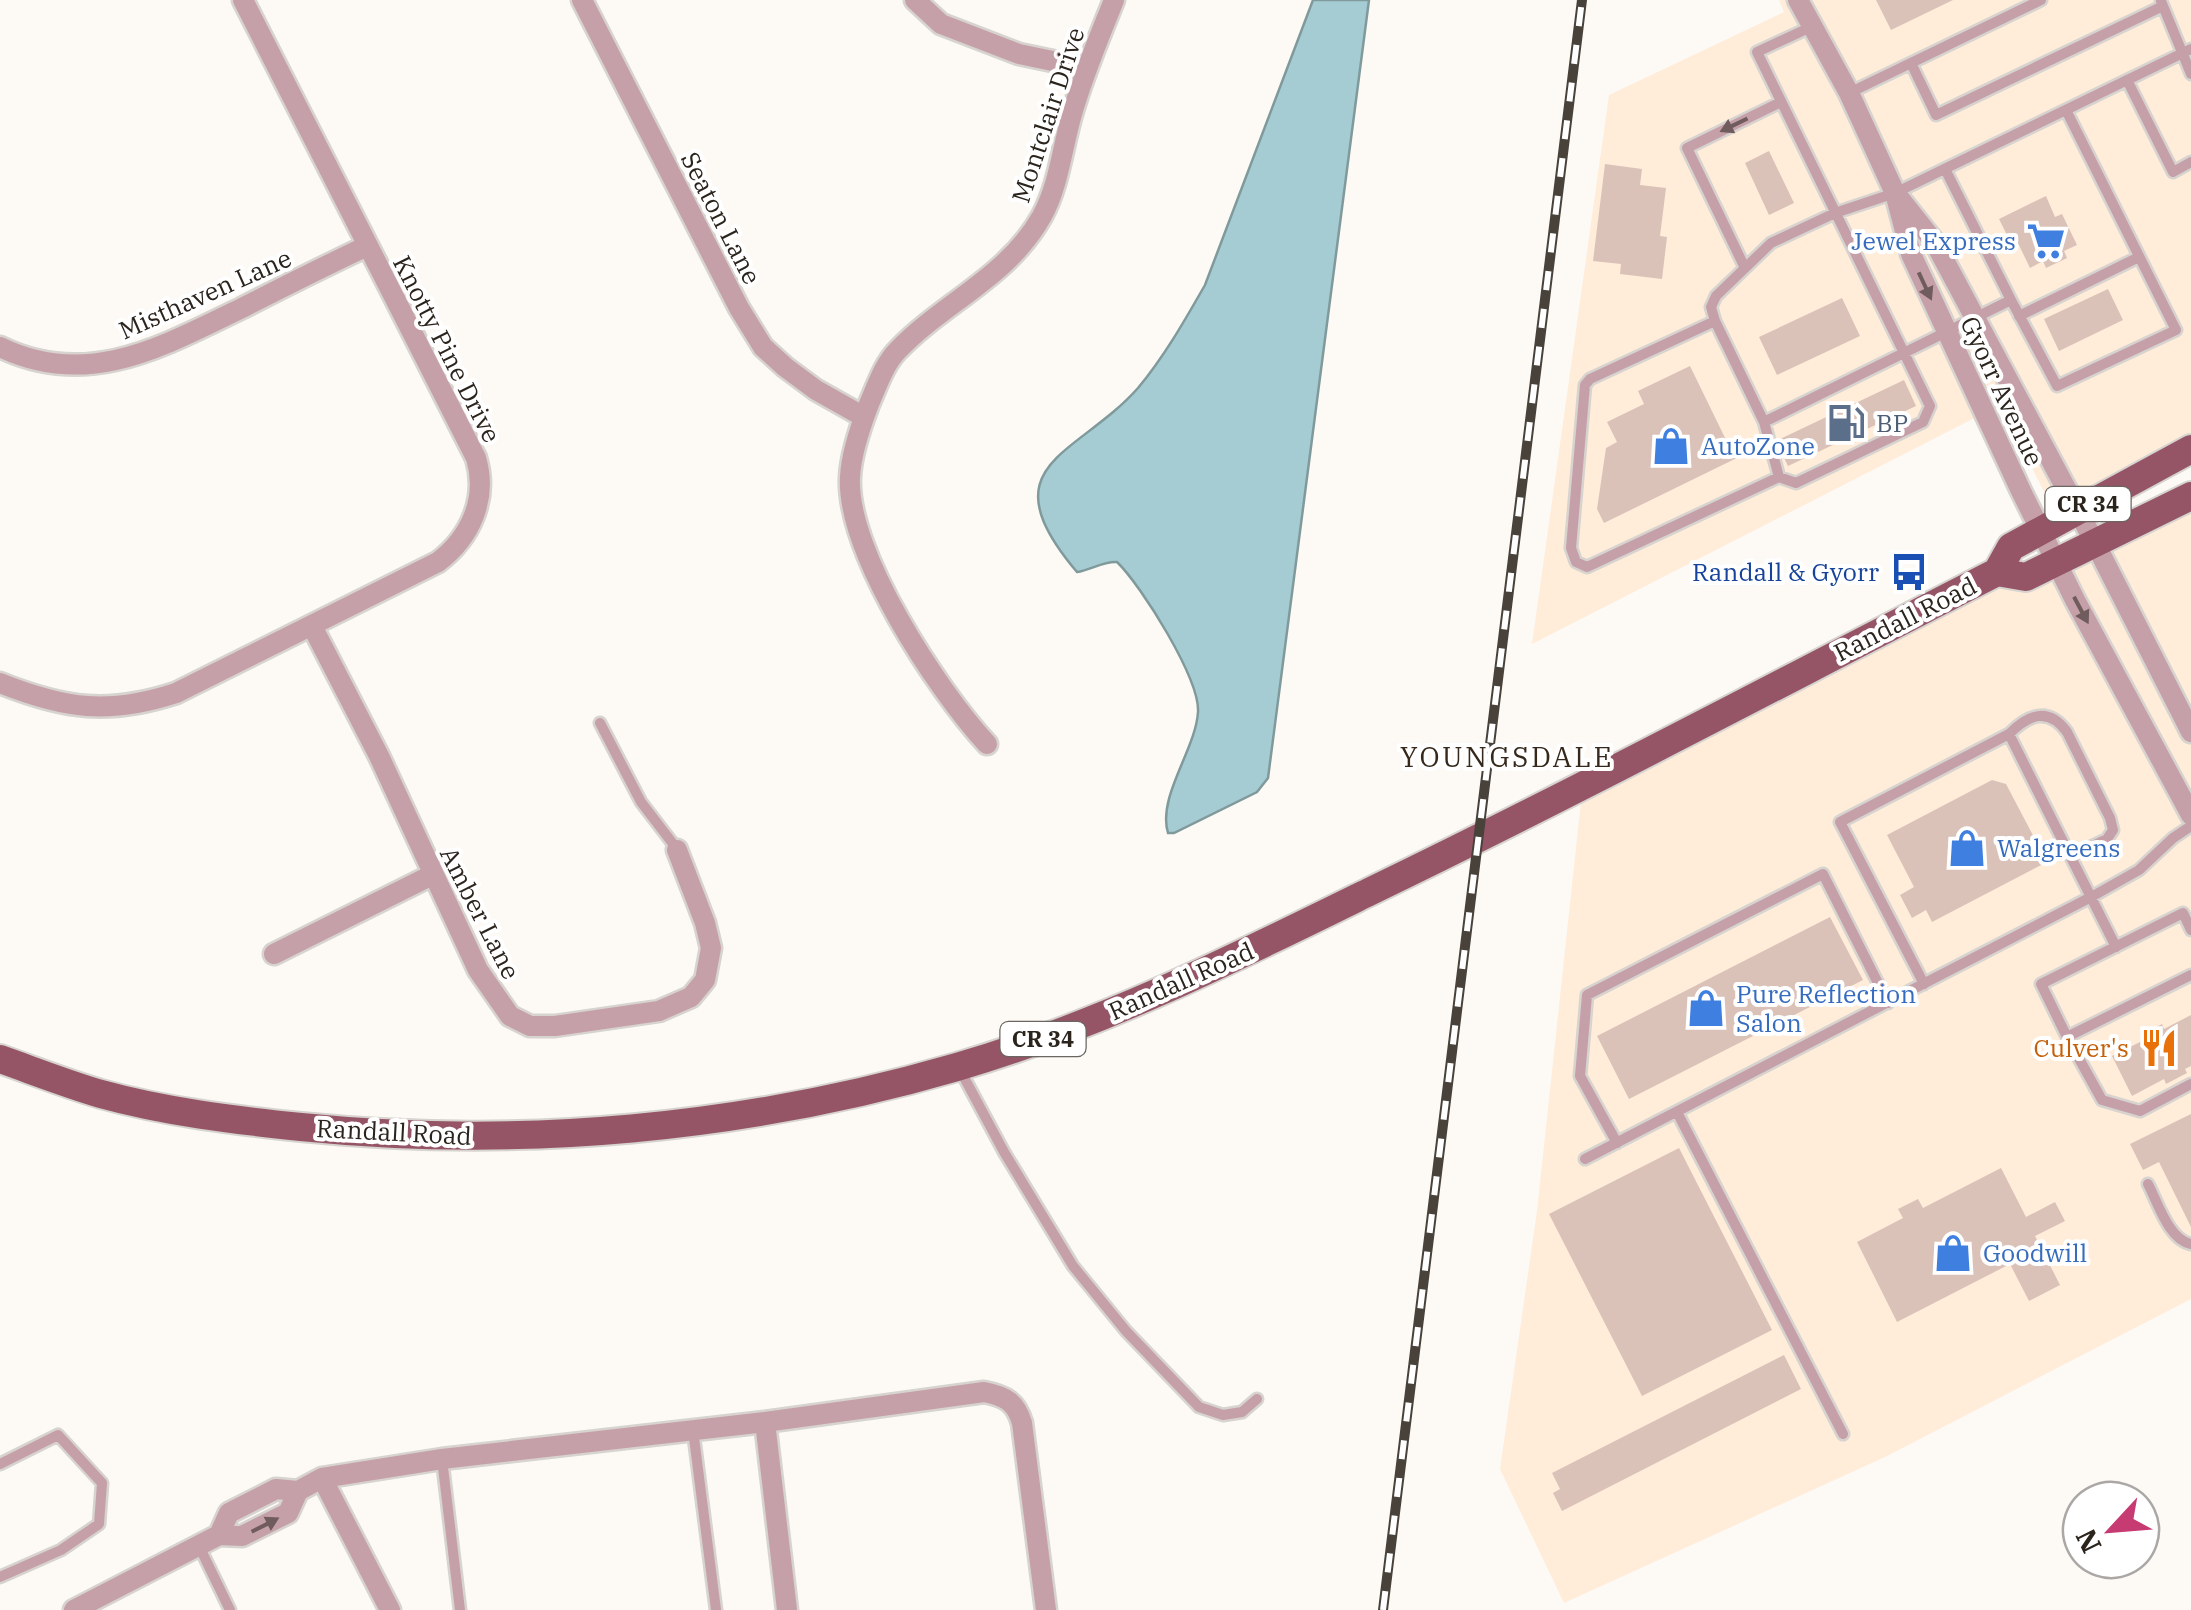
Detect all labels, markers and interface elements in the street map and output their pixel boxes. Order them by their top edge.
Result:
street label: Montclair Drive [1004,23,1091,207]
one-way arrow [1719,116,1748,133]
street label: Seaton Lane [674,146,769,290]
supermarket icon: Jewel Express [2025,220,2067,262]
place label: Jewel Express [1851,224,2016,257]
street label: Misthaven Lane [113,241,296,346]
street label: Knotty Pine Drive [386,250,509,448]
one-way arrow [1917,271,1934,300]
street label: Gyorr Avenue [1953,311,2051,471]
fuel station icon: BP [1825,402,1867,444]
place label: BP [1876,406,1908,439]
shop icon: AutoZone [1650,425,1692,467]
place label: AutoZone [1701,429,1815,462]
road number: CR 34 [2046,487,2130,521]
bus stop icon: Randall & Gyorr [1888,551,1930,593]
place label: Randall & Gyorr [1692,555,1879,588]
street label: Randall Road [1828,569,1982,669]
one-way arrow [2072,596,2089,625]
district label: YOUNGSDALE [1400,738,1614,775]
shop icon: Walgreens [1946,827,1988,869]
place label: Walgreens [1997,831,2121,864]
street label: Amber Lane [433,841,528,985]
street label: Randall Road [1103,934,1259,1027]
place label: Pure Reflection Salon [1736,977,1916,1039]
shop icon: Pure Reflection Salon [1685,987,1727,1029]
road number: CR 34 [1000,1022,1086,1056]
restaurant icon: Culver's [2138,1027,2180,1069]
place label: Culver's [2034,1031,2129,1064]
street label: Randall Road [315,1111,473,1152]
shop icon: Goodwill [1932,1232,1974,1274]
place label: Goodwill [1983,1236,2087,1269]
north arrow [2061,1480,2161,1580]
one-way arrow [251,1516,280,1533]
text: N [2067,1523,2110,1559]

